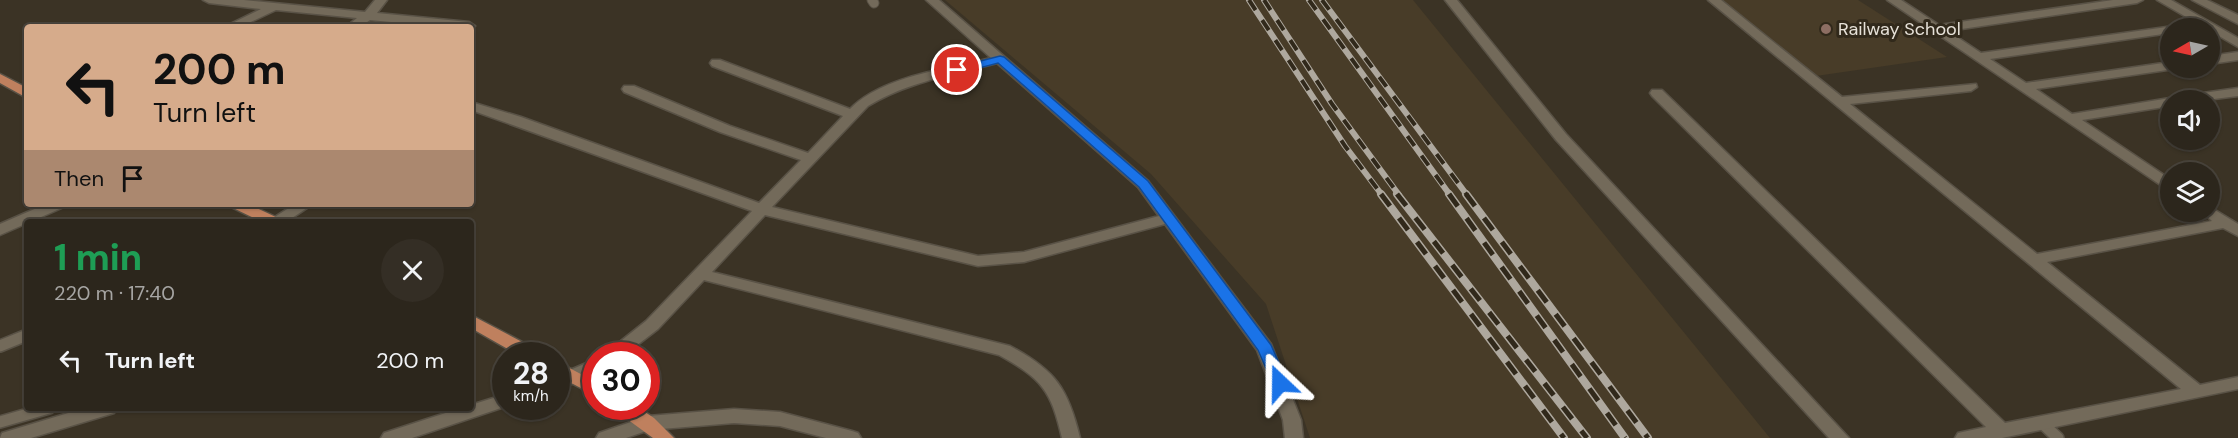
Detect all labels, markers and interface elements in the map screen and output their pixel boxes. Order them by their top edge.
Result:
place label: Railway School [1838,17,1961,41]
north arrow [2160,18,2220,78]
map controls [2160,18,2220,222]
marker: Railway School [1819,22,1833,36]
text: 200 m [153,42,286,97]
pin [931,44,982,95]
icon: left [54,48,132,126]
icon: arrive [940,53,973,86]
button: sound [2160,90,2220,150]
text: Turn left [153,95,256,130]
icon: arrive [116,162,149,195]
button: layers [2160,162,2220,222]
text: Then [54,164,104,193]
text: 1 min [54,234,142,281]
button: close [381,239,444,302]
text: 220 m · 17:40 [54,280,175,306]
speed limit sign: 30 [582,342,660,420]
icon: left [54,344,87,377]
text: Turn left [105,346,195,375]
text: 200 m [376,346,444,375]
position arrow [1248,351,1312,415]
text: 28 [513,354,549,393]
text: km/h [513,386,549,406]

